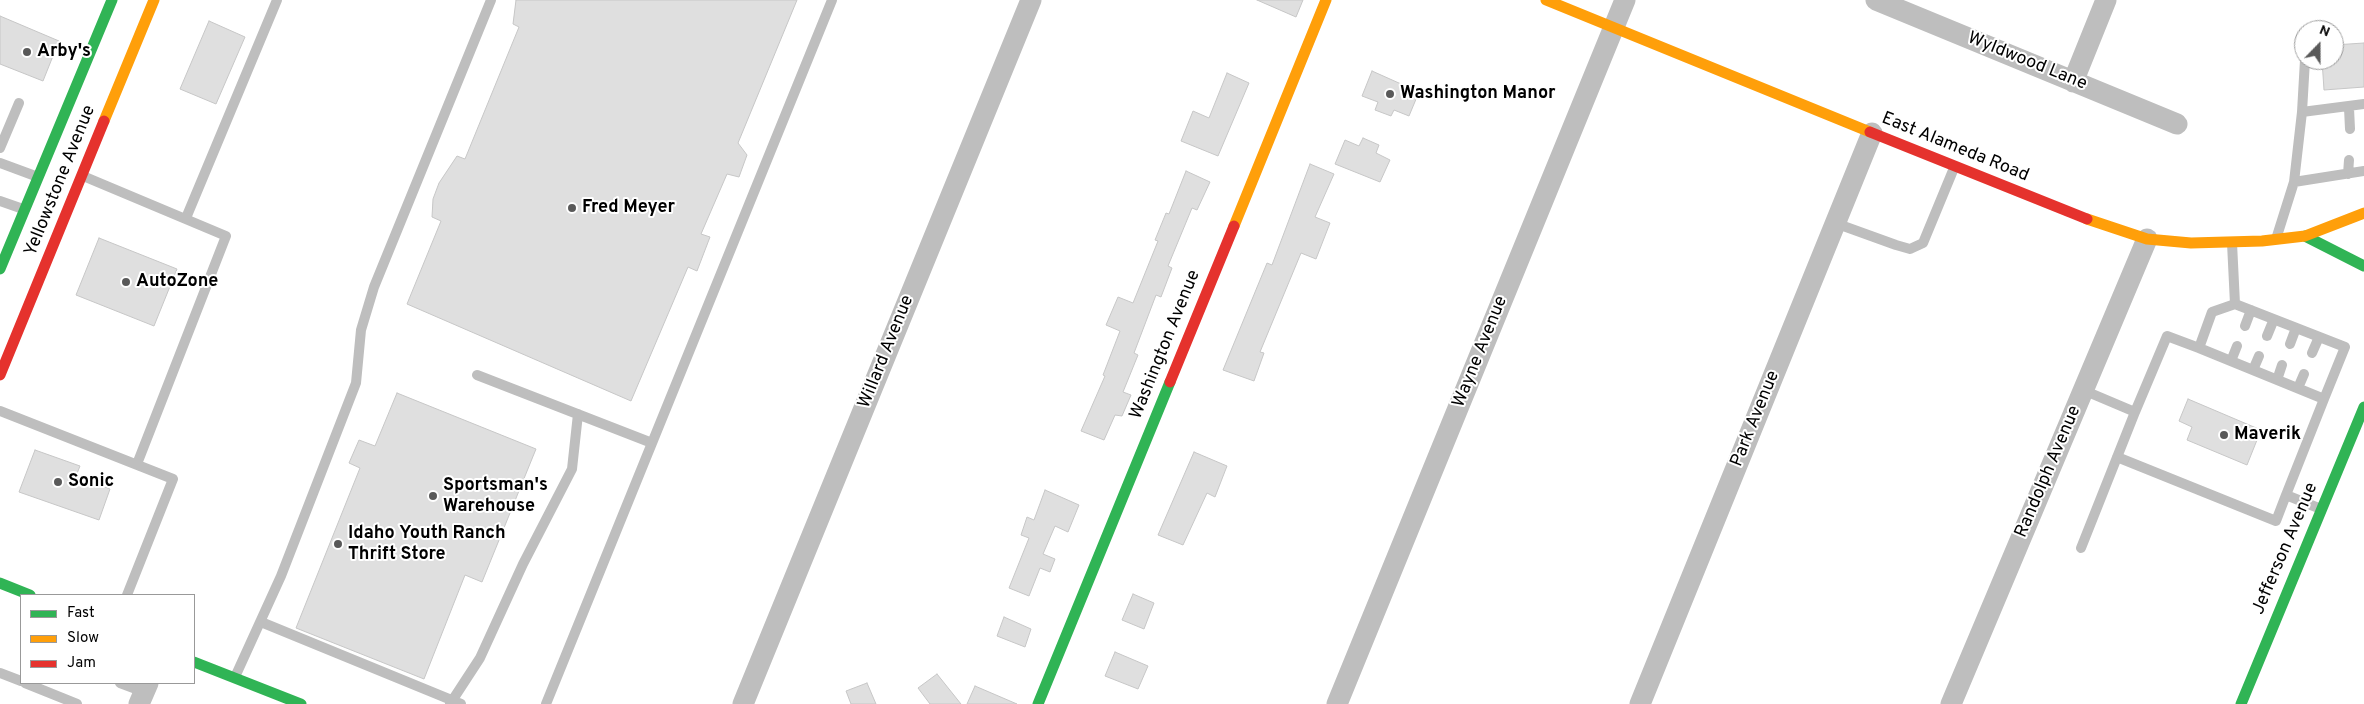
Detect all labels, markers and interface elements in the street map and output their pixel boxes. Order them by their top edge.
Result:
north arrow [2294,20,2344,70]
text: N [2317,22,2332,41]
street label: Wyldwood Lane [1964,28,2090,96]
place label: Arby's [37,41,91,63]
marker: Arby's [21,46,33,58]
place label: Washington Manor [1400,83,1555,105]
marker: Washington Manor [1384,88,1396,100]
street label: Yellowstone Avenue [21,102,101,260]
street label: East Alameda Road [1878,109,2032,187]
place label: Fred Meyer [582,197,675,219]
marker: Fred Meyer [566,202,578,214]
street label: Washington Avenue [1126,267,1206,423]
place label: AutoZone [136,271,218,293]
marker: AutoZone [120,276,132,288]
street label: Willard Avenue [855,292,919,412]
street label: Wayne Avenue [1449,293,1513,411]
street label: Park Avenue [1727,368,1785,470]
street label: Randolph Avenue [2011,403,2087,541]
place label: Maverik [2234,424,2301,446]
marker: Maverik [2218,429,2230,441]
place label: Sonic [68,471,114,493]
place label: Sportsman's Warehouse [443,475,548,518]
marker: Sonic [52,476,64,488]
street label: Jefferson Avenue [2248,480,2324,618]
marker: Sportsman's Warehouse [427,490,439,502]
place label: Idaho Youth Ranch Thrift Store [348,523,506,566]
marker: Idaho Youth Ranch Thrift Store [332,538,344,550]
legend [20,594,195,684]
text: Fast [67,604,95,623]
text: Slow [67,629,99,648]
text: Jam [67,654,96,673]

